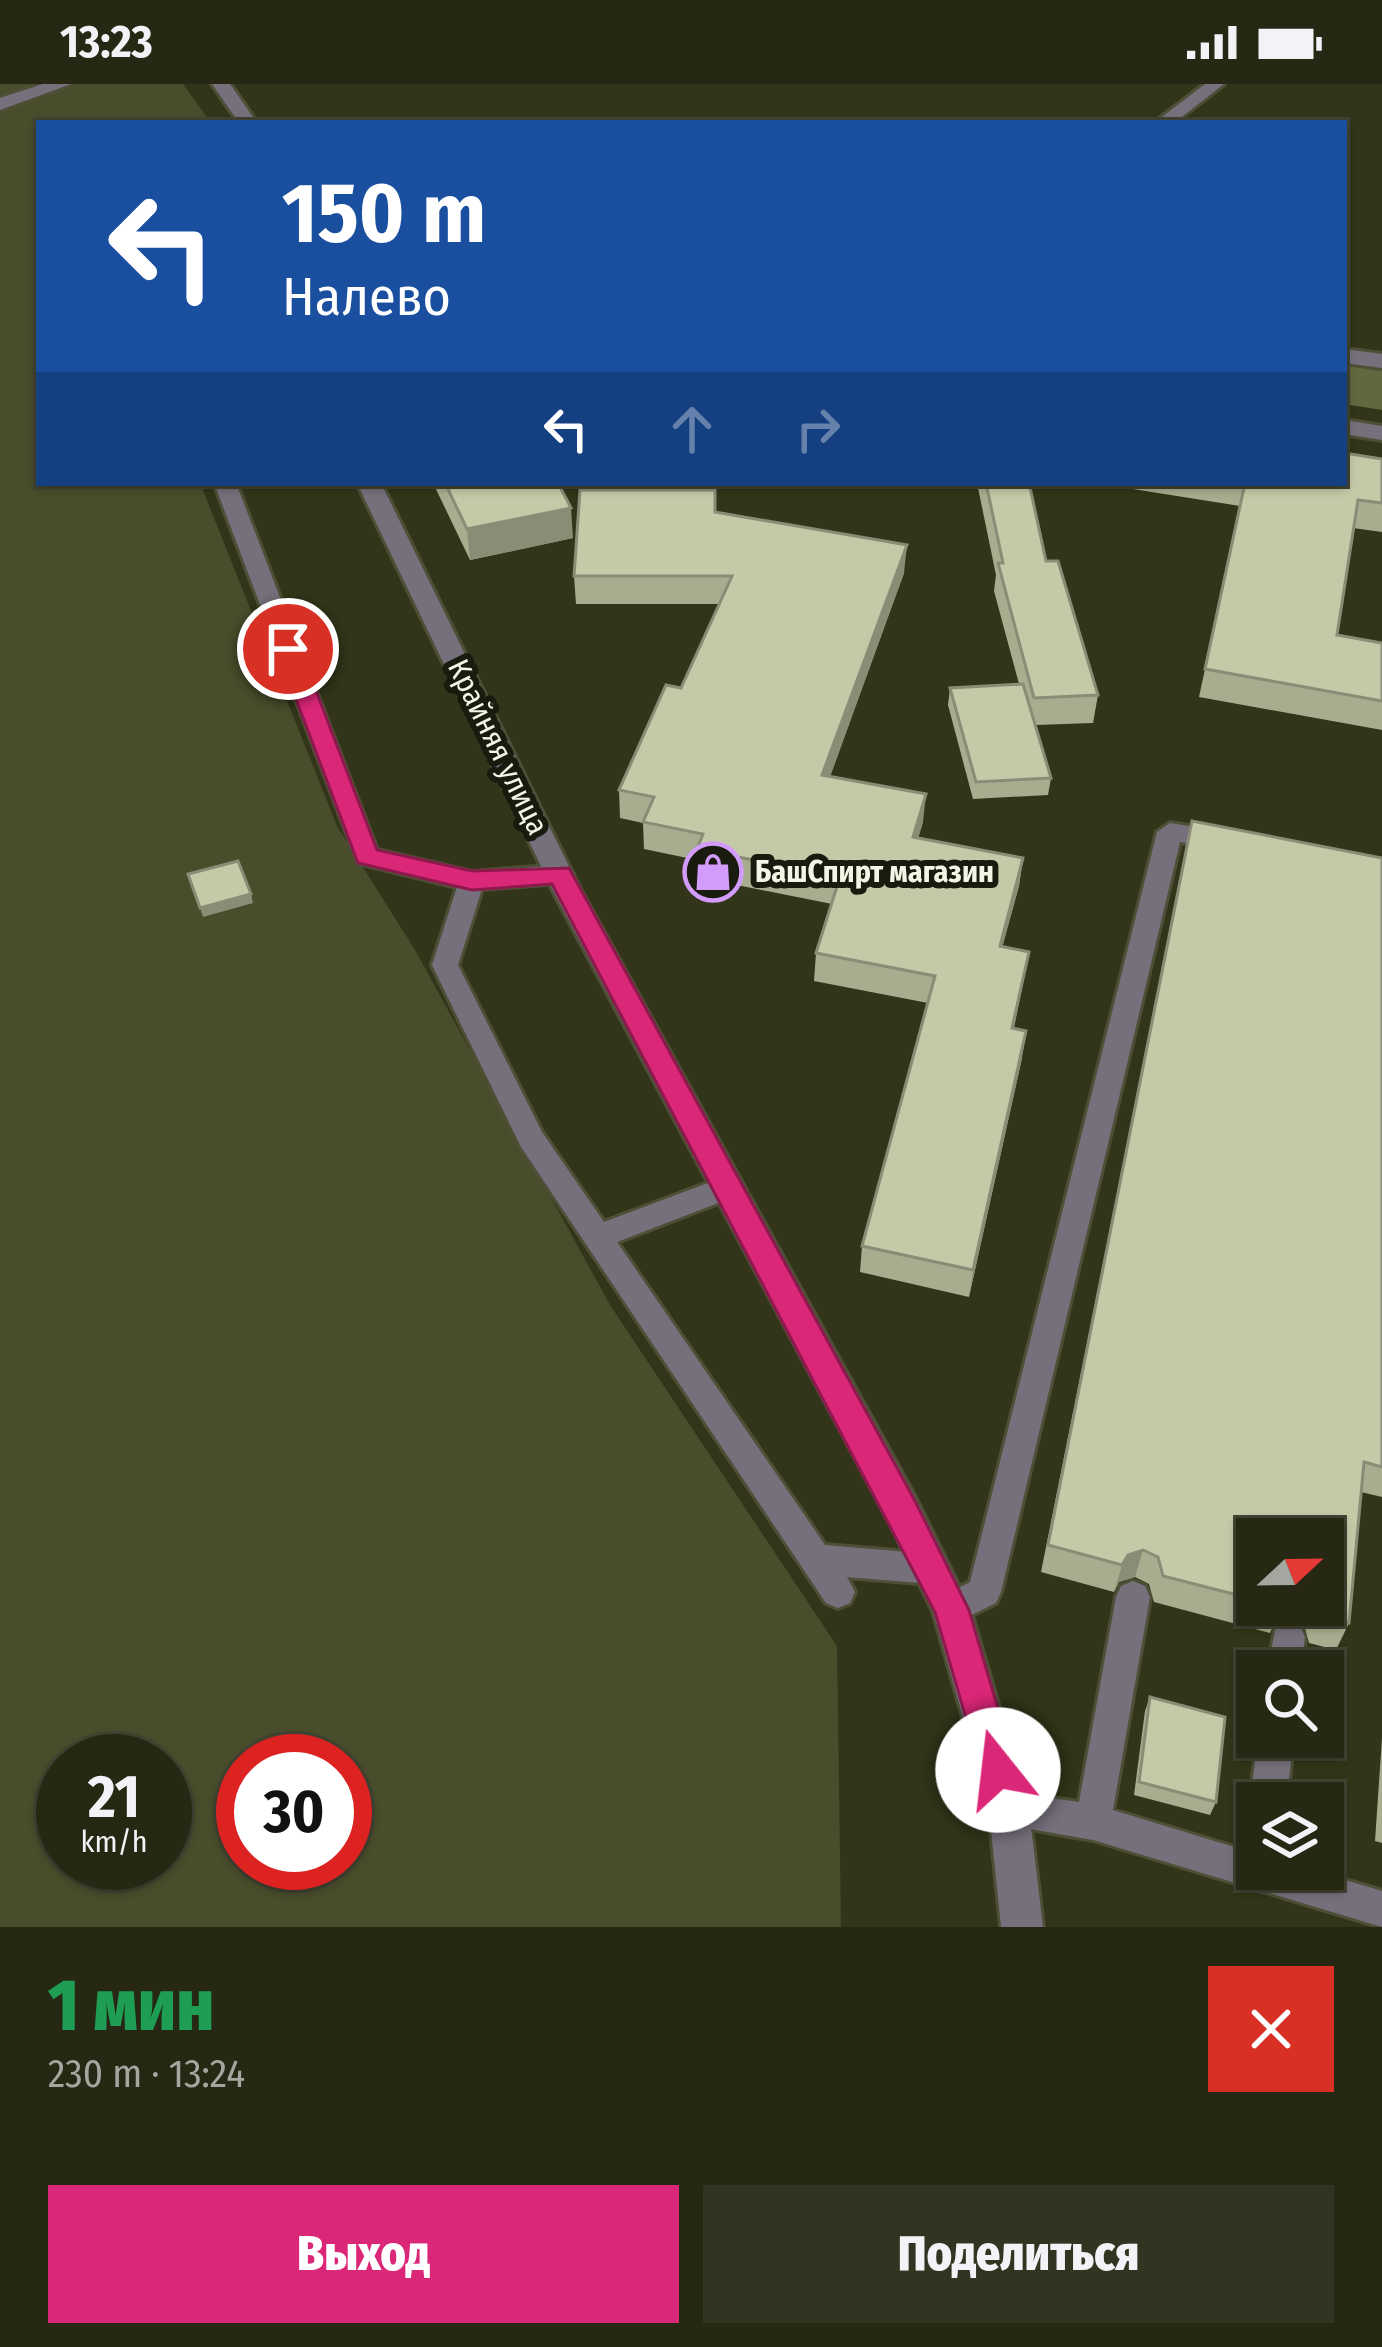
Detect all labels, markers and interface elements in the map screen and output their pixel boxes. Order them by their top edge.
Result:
text: 13:23 [60,15,153,69]
text: 150 m [282,163,486,264]
icon: left [84,168,240,324]
text: Налево [282,265,451,329]
icon: left [533,396,599,462]
icon: ahead [659,396,725,462]
icon: right [785,396,851,462]
pin [237,598,339,700]
icon: arrive [255,616,321,682]
street label: Крайняя улица [440,654,556,840]
shop icon: БашСпирт магазин [682,841,744,903]
place label: БашСпирт магазин [755,854,994,890]
north arrow [1236,1518,1344,1626]
map controls [1236,1518,1344,1890]
button: search [1236,1650,1344,1758]
position arrow [935,1707,1061,1833]
speed limit sign: 30 [216,1734,372,1890]
text: 21 [88,1761,140,1833]
button: layers [1236,1782,1344,1890]
text: km/h [81,1824,147,1860]
text: 1 мин [48,1963,214,2049]
button: close [1208,1966,1334,2092]
text: 230 m · 13:24 [48,2051,245,2097]
button: Выход [48,2185,679,2323]
button: Поделиться [703,2185,1334,2323]

